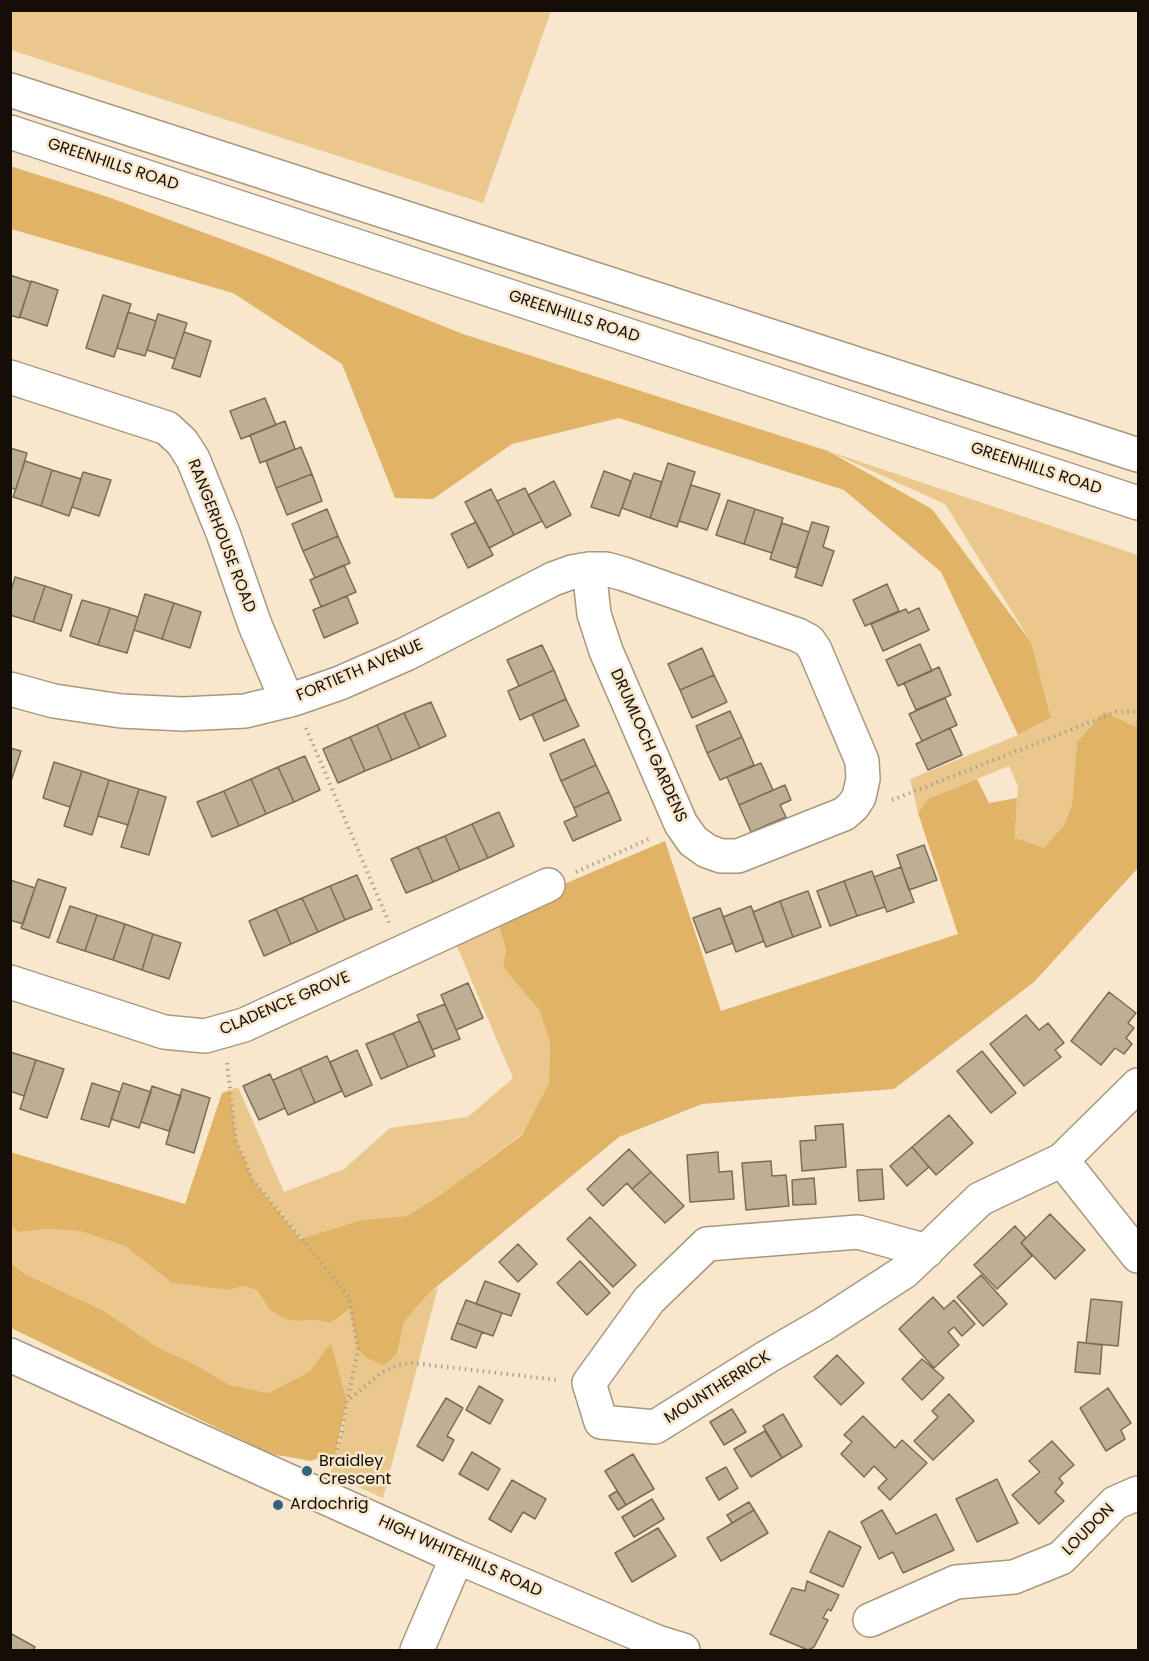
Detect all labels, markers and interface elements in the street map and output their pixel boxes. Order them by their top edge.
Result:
street label: GREENHILLS ROAD [45,135,181,195]
street label: GREENHILLS ROAD [506,287,642,347]
street label: GREENHILLS ROAD [968,439,1104,499]
street label: RANGERHOUSE ROAD [183,457,259,615]
street label: FORTIETH AVENUE [294,636,426,706]
street label: DRUMLOCH GARDENS [605,666,691,826]
street label: CLADENCE GROVE [217,968,353,1040]
street label: MOUNTHERRICK [661,1348,775,1428]
place label: Braidley Crescent [319,1452,391,1490]
marker: Braidley Crescent [300,1464,314,1478]
place label: Ardochrig [290,1495,368,1515]
marker: Ardochrig [271,1498,285,1512]
street label: LOUDON [1059,1500,1119,1560]
street label: HIGH WHITEHILLS ROAD [375,1512,545,1602]

